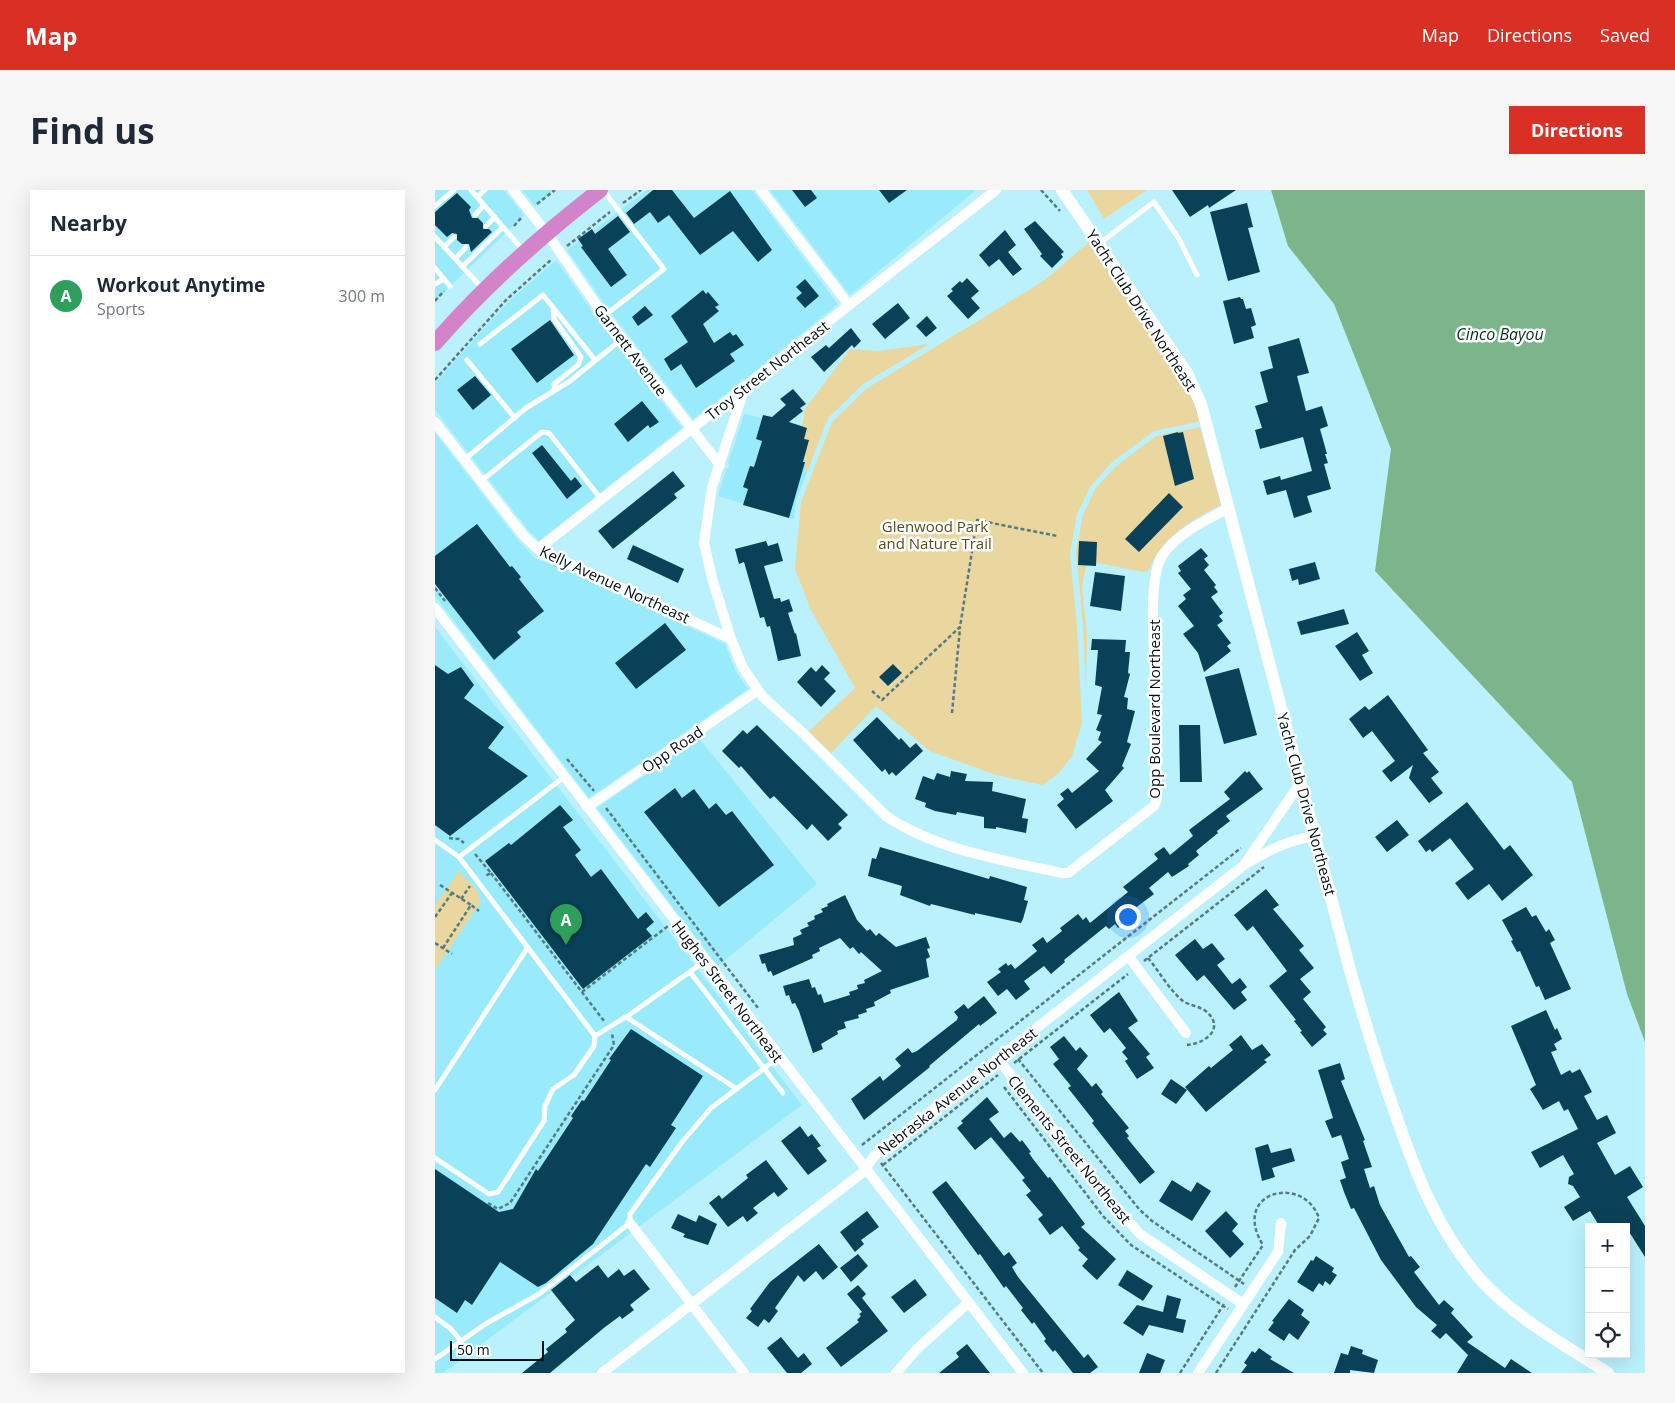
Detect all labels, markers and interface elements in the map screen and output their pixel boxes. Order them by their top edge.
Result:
text: Map [25,19,77,52]
text: Map [1422,23,1459,47]
text: Directions [1487,23,1572,47]
text: Saved [1600,23,1650,47]
button: Directions [1509,106,1645,154]
text: Find us [30,107,155,154]
text: Nearby [50,209,127,237]
street label: Yacht Club Drive Northeast [1082,225,1202,395]
text: Workout Anytime [97,272,265,298]
text: A [60,285,72,307]
text: 300 m [339,285,385,307]
text: Sports [97,298,145,320]
street label: Garnett Avenue [590,300,672,400]
street label: Troy Street Northeast [701,316,833,424]
water label: Cinco Bayou [1456,323,1544,345]
park label: Glenwood Park and Nature Trail [878,516,992,553]
street label: Kelly Avenue Northeast [537,541,693,627]
street label: Opp Boulevard Northeast [1144,619,1164,799]
street label: Yacht Club Drive Northeast [1273,710,1341,898]
street label: Opp Road [638,721,706,777]
pin: A [550,904,582,945]
your location [1115,904,1141,930]
street label: Hughes Street Northeast [668,916,788,1066]
street label: Nebraska Avenue Northeast [873,1022,1041,1160]
street label: Clements Street Northeast [1004,1071,1136,1227]
map controls [1585,1223,1630,1358]
button: + [1585,1223,1630,1268]
button: − [1585,1268,1630,1313]
button: locate [1585,1313,1630,1358]
scale bar [450,1338,544,1361]
text: 50 m [457,1340,490,1359]

